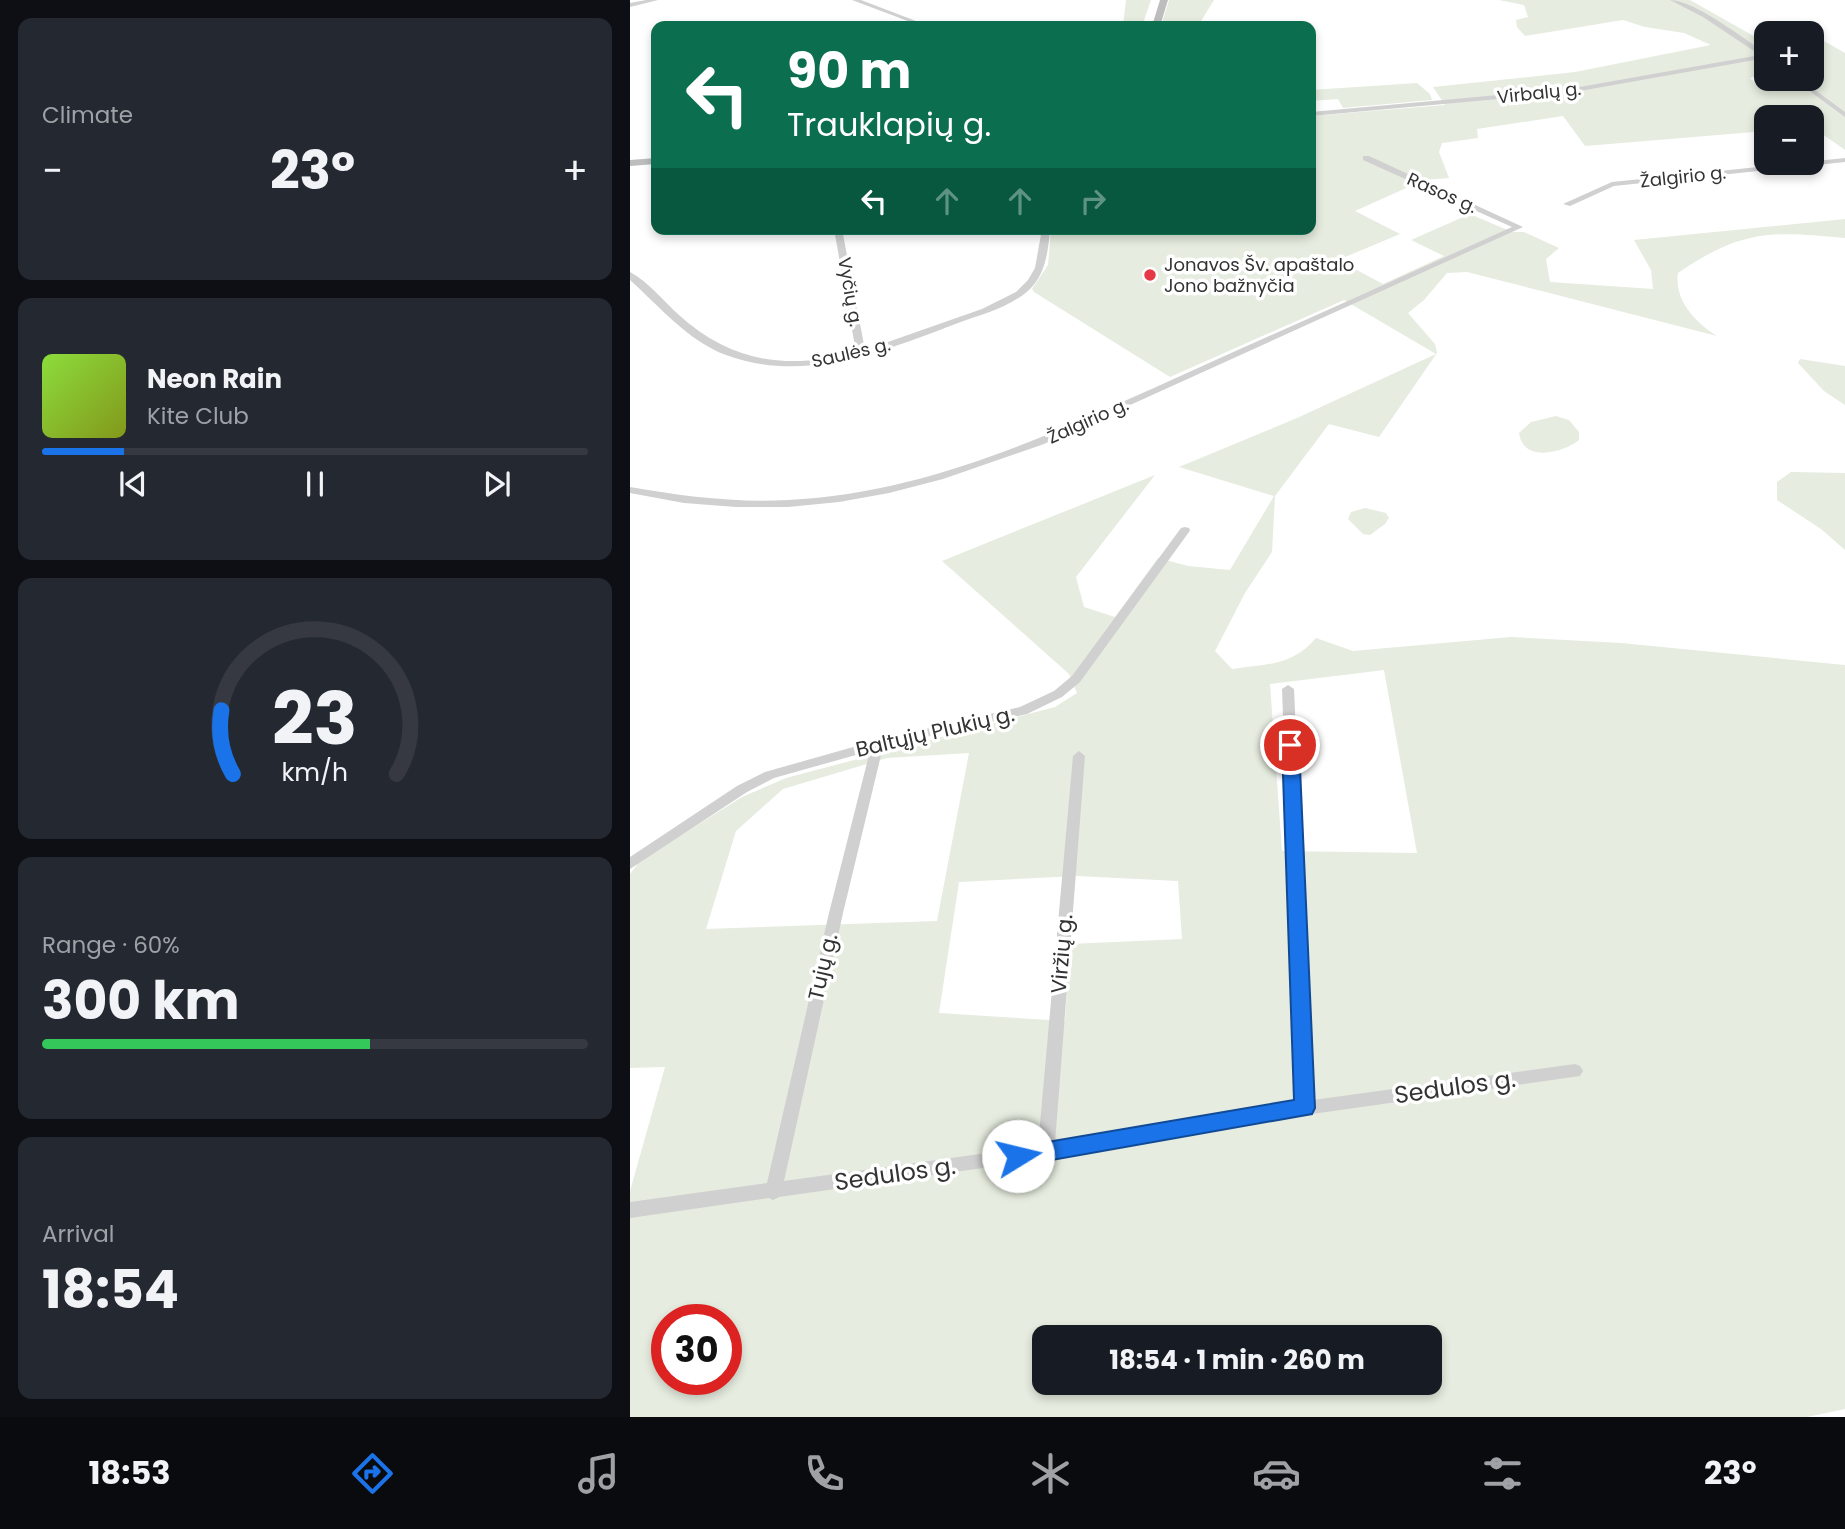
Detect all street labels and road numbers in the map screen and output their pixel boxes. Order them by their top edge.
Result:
street label: Virbalų g. [1496,76,1582,109]
street label: Žalgirio g. [1639,160,1727,193]
street label: Rasos g. [1403,166,1481,219]
street label: Vyčių g. [832,255,869,329]
street label: Saulės g. [809,331,893,374]
street label: Žalgirio g. [1043,392,1132,450]
street label: Baltųjų Plukių g. [853,699,1017,764]
street label: Viržių g. [1044,913,1079,995]
street label: Tujų g. [801,931,844,1003]
street label: Sedulos g. [1392,1062,1518,1111]
street label: Sedulos g. [832,1149,958,1198]

